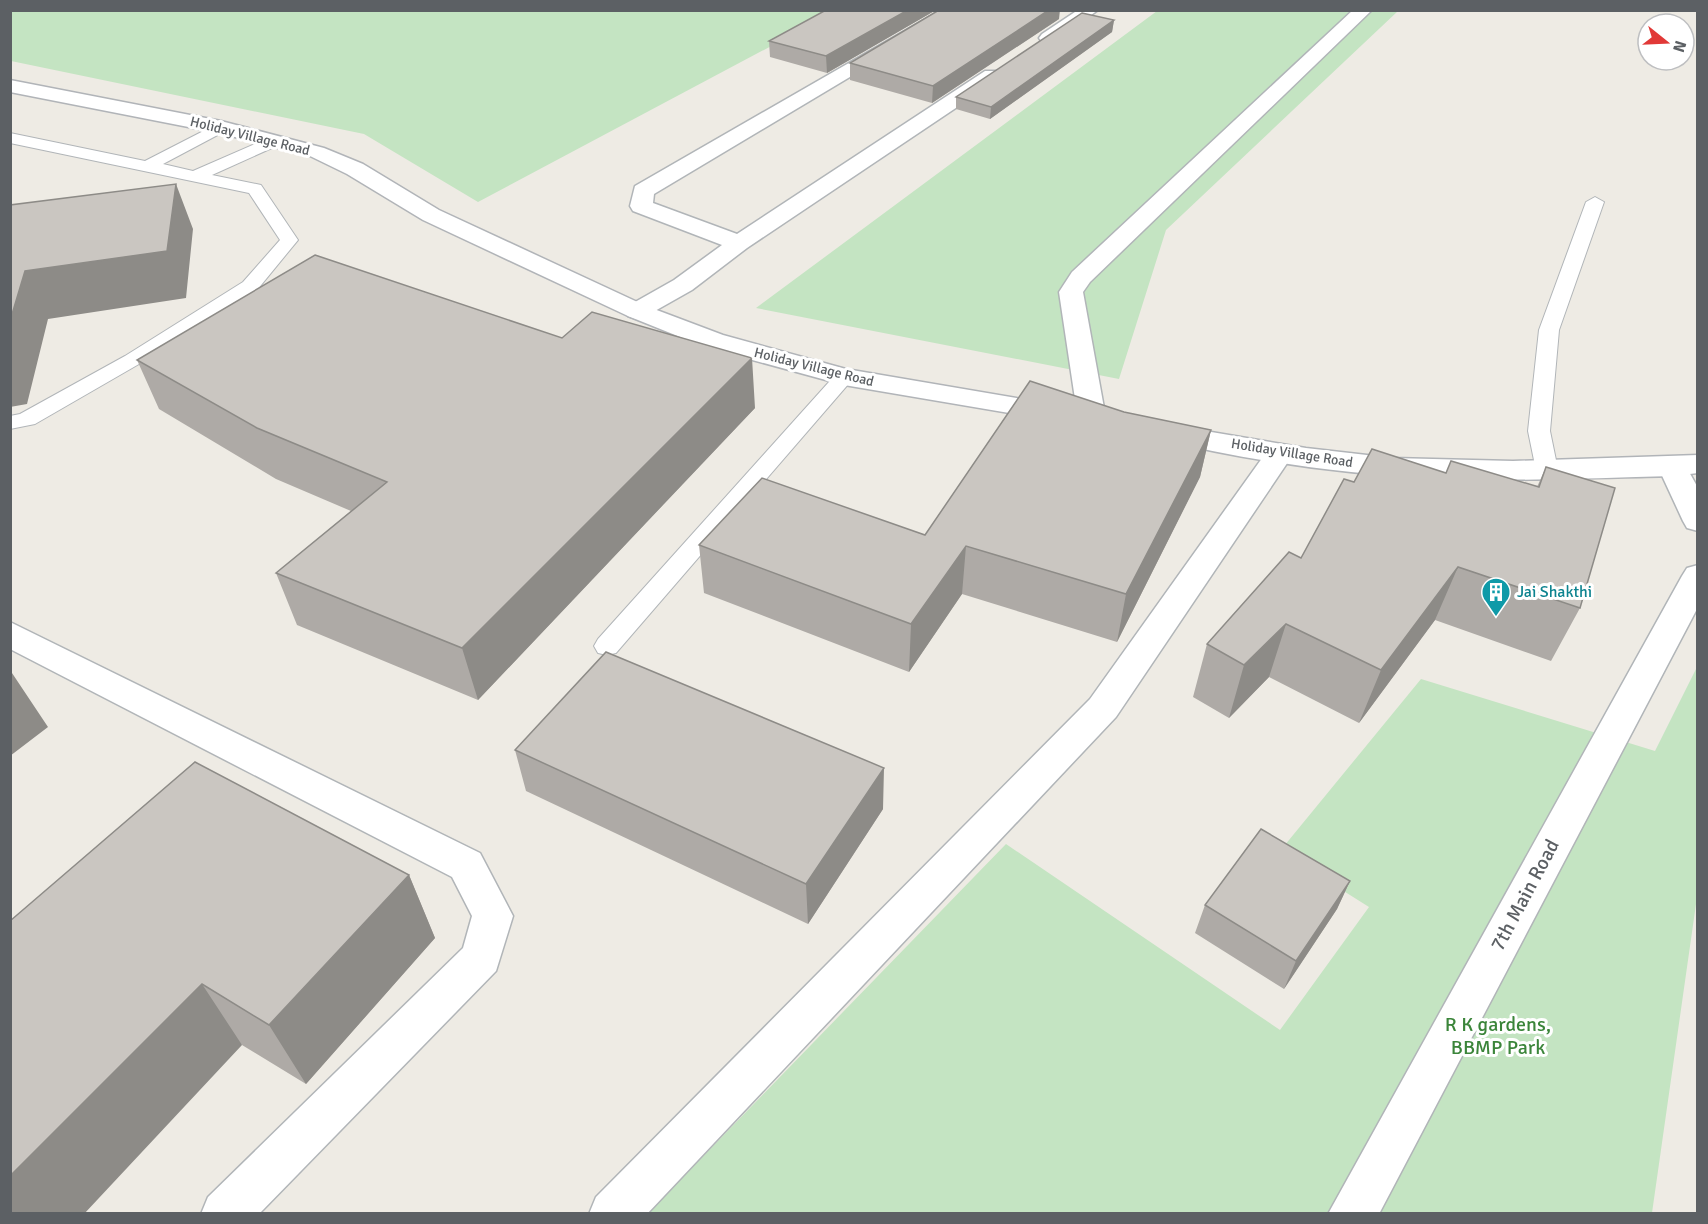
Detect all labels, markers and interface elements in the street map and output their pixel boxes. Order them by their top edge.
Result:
north arrow [1636,12,1696,72]
text: N [1668,38,1691,55]
street label: Holiday Village Road [188,113,312,159]
street label: Holiday Village Road [752,344,876,390]
street label: Holiday Village Road [1230,435,1354,471]
building icon: Jai Shakthi [1480,576,1512,618]
place label: Jai Shakthi [1517,582,1592,602]
street label: 7th Main Road [1485,835,1565,955]
park label: R K gardens, BBMP Park [1445,1012,1551,1060]

